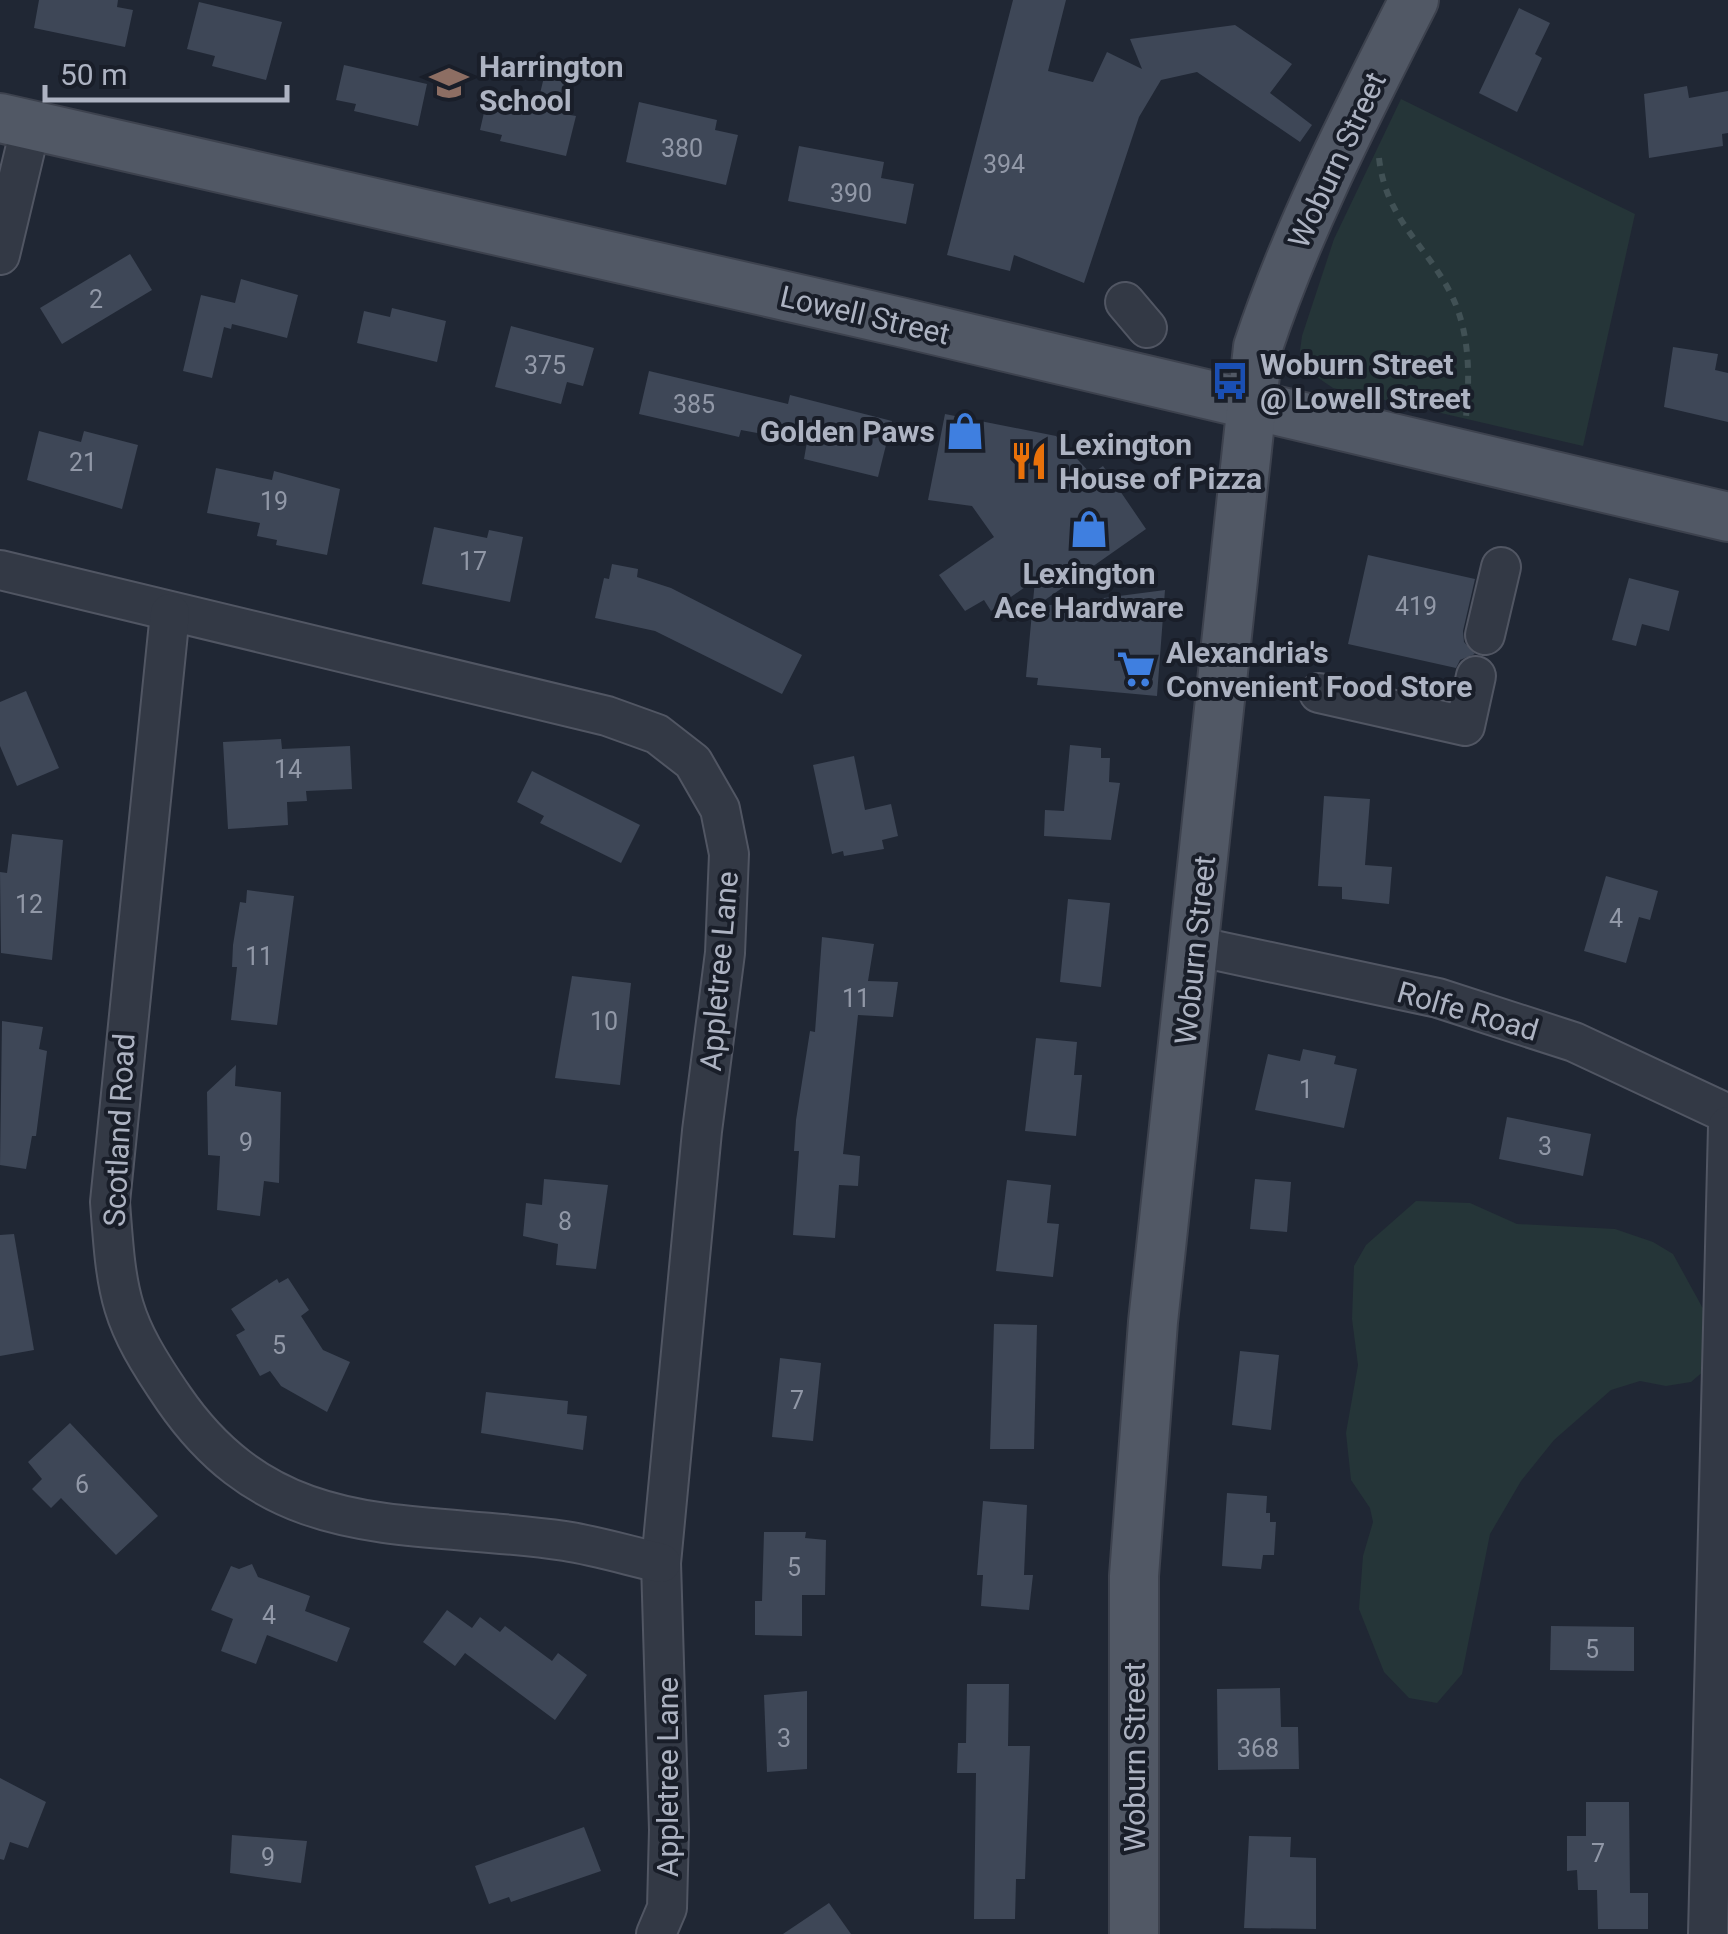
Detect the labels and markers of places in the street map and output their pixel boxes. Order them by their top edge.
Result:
place label: Harrington School [479,49,624,118]
school or university icon: Harrington School [428,62,470,104]
place label: Woburn Street @ Lowell Street [1260,347,1471,416]
bus stop icon: Woburn Street @ Lowell Street [1209,360,1251,402]
shop icon: Golden Paws [944,410,986,452]
place label: Golden Paws [760,414,935,449]
place label: Lexington House of Pizza [1059,427,1262,496]
restaurant icon: Lexington House of Pizza [1008,440,1050,482]
shop icon: Lexington Ace Hardware [1068,508,1110,550]
place label: Lexington Ace Hardware [994,556,1184,625]
place label: Alexandria's Convenient Food Store [1166,635,1472,704]
supermarket icon: Alexandria's Convenient Food Store [1115,648,1157,690]

